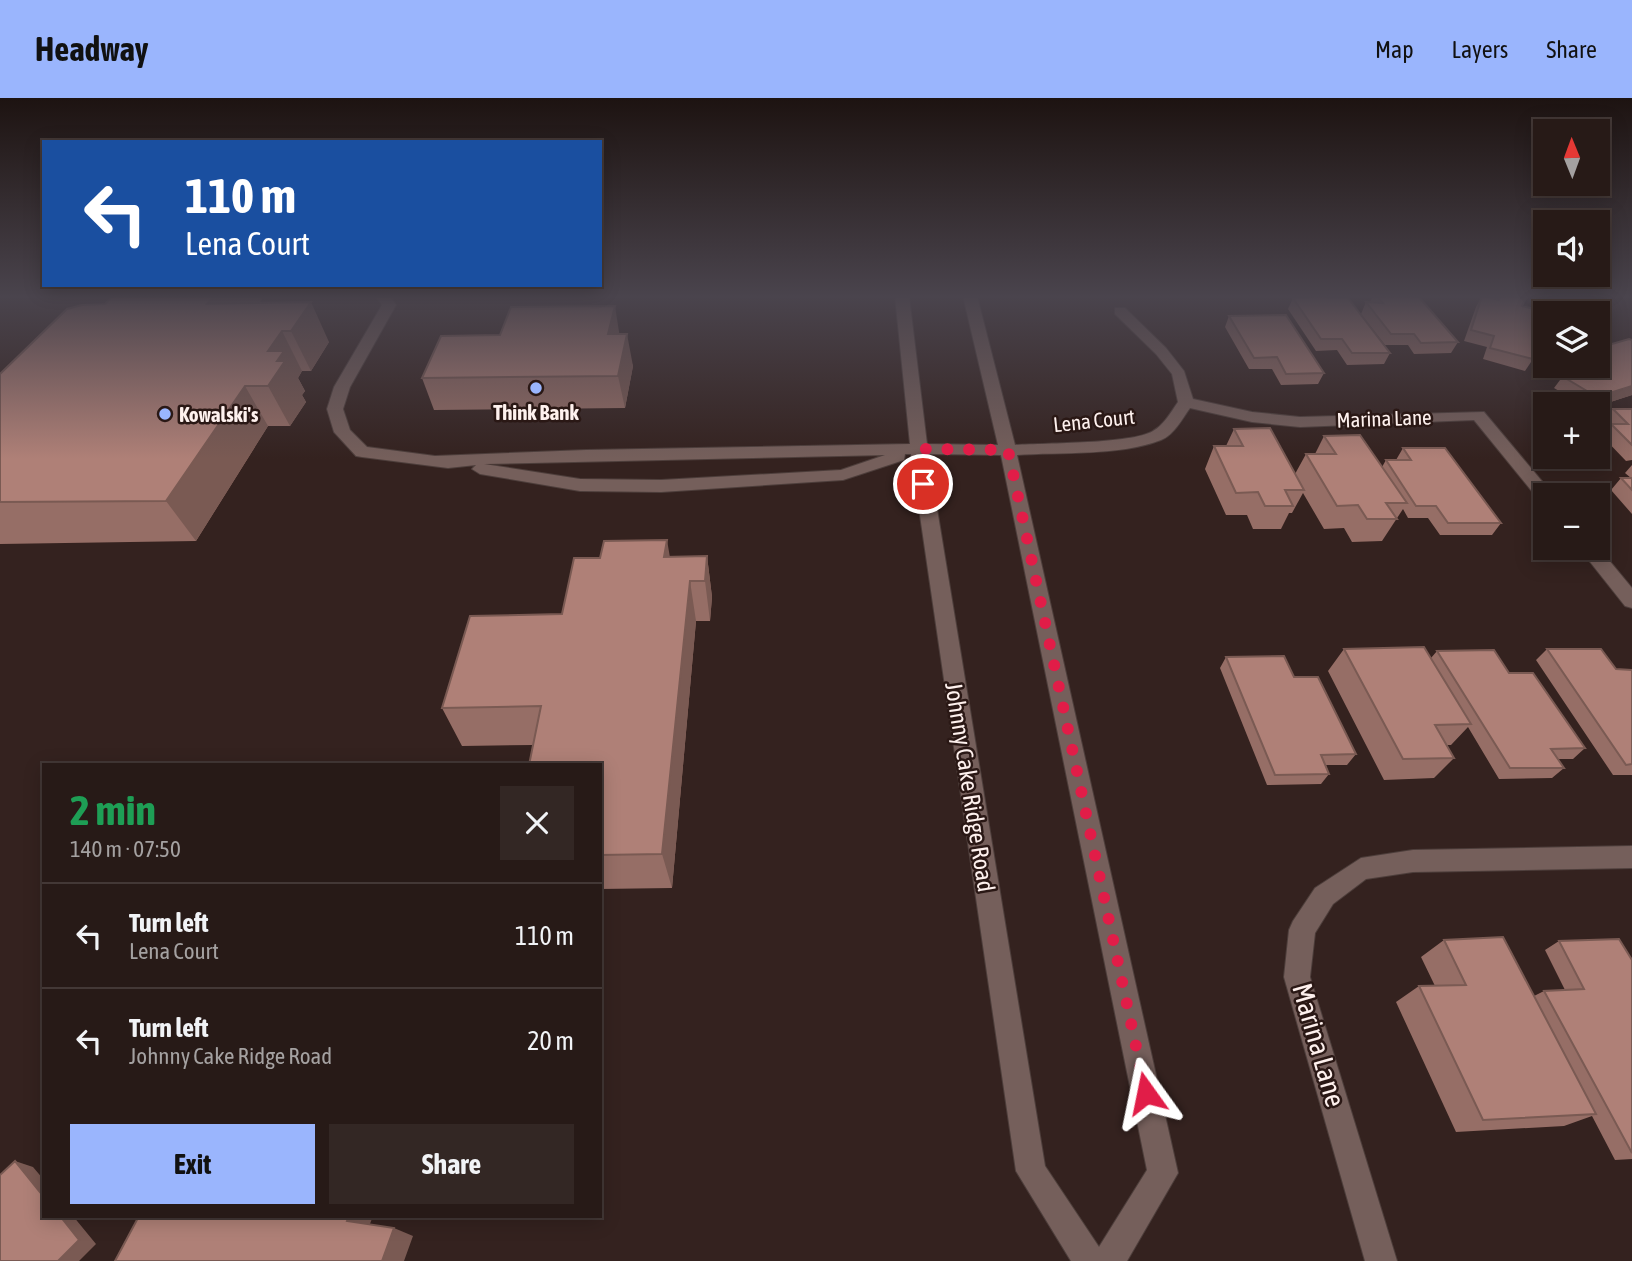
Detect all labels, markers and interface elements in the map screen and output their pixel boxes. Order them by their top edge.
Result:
text: Headway [35,30,148,68]
text: Map [1375,36,1414,63]
text: Layers [1452,36,1508,63]
text: Share [1546,36,1597,63]
north arrow [1533,119,1610,196]
map controls [1533,119,1610,560]
text: 110 m [185,167,296,223]
icon: left [70,168,161,259]
button: sound [1533,210,1610,287]
text: Lena Court [185,225,310,262]
button: layers [1533,301,1610,378]
marker: Think Bank [528,380,544,396]
button: + [1533,392,1610,469]
place label: Think Bank [493,400,579,424]
place label: Kowalski's [179,402,259,426]
street label: Lena Court [1052,404,1136,436]
street label: Marina Lane [1336,404,1432,432]
marker: Kowalski's [157,406,173,422]
pin [893,454,953,514]
icon: arrive [904,465,942,503]
button: − [1533,483,1610,560]
street label: Johnny Cake Ridge Road [940,680,1000,894]
text: 2 min [70,786,156,834]
button: close [500,786,574,860]
text: 140 m · 07:50 [70,836,181,862]
text: Turn left [129,908,209,938]
icon: left [70,917,108,955]
text: 110 m [515,921,574,951]
text: Lena Court [129,938,219,964]
street label: Marina Lane [1286,980,1352,1110]
text: Turn left [129,1013,209,1043]
icon: left [70,1022,108,1060]
text: 20 m [527,1026,574,1056]
text: Johnny Cake Ridge Road [129,1043,332,1069]
position arrow [1109,1056,1183,1130]
button: Exit [70,1124,315,1204]
button: Share [329,1124,574,1204]

